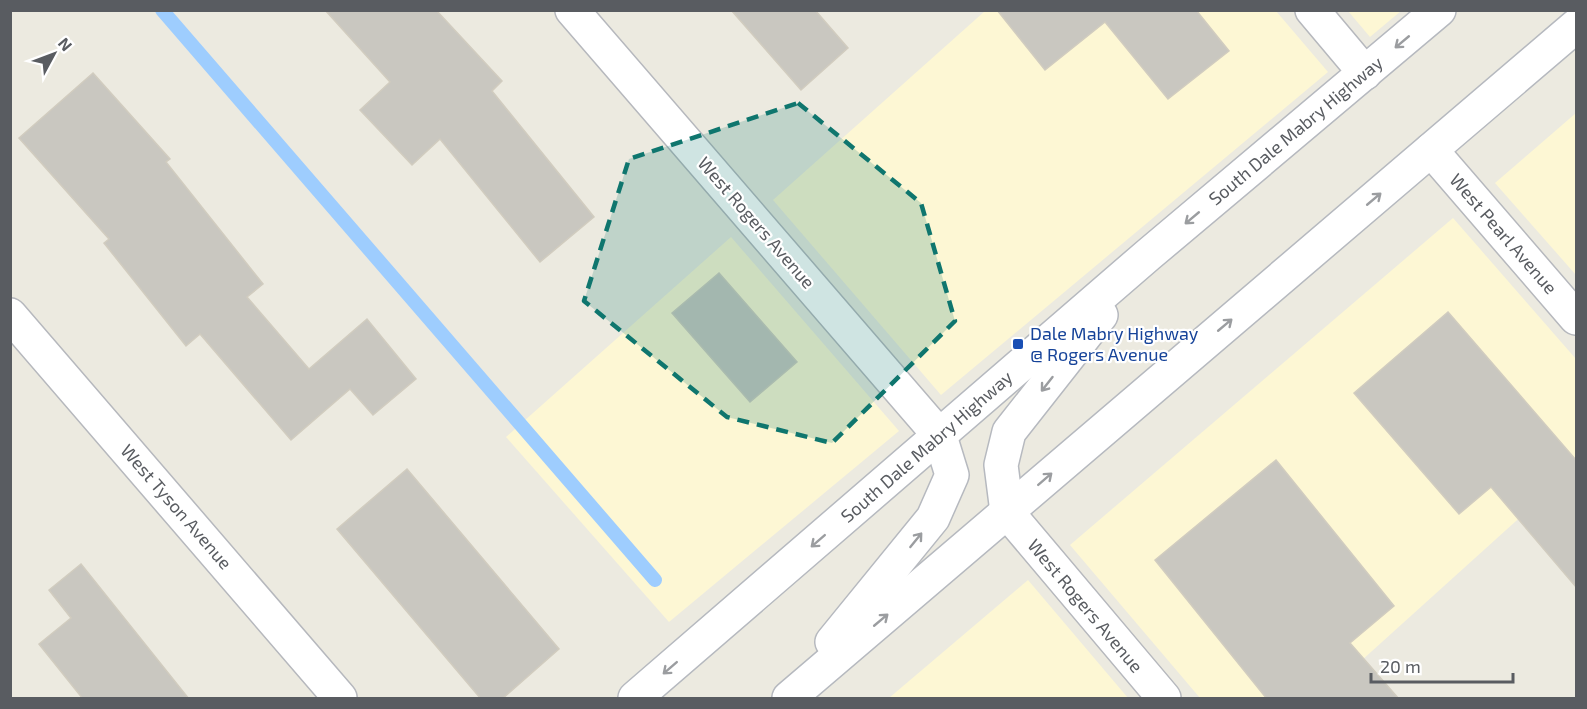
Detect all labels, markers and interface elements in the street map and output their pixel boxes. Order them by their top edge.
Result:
north arrow [24,24,84,84]
text: N [55,33,77,54]
one-way arrow [1394,35,1410,48]
street label: South Dale Mabry Highway [1204,51,1387,209]
street label: West Rogers Avenue [693,152,820,293]
street label: West Pearl Avenue [1445,169,1562,298]
one-way arrow [1366,192,1381,206]
one-way arrow [1184,212,1200,225]
one-way arrow [1217,319,1233,332]
place label: Dale Mabry Highway @ Rogers Avenue [1030,322,1199,365]
marker: Dale Mabry Highway @ Rogers Avenue [1011,337,1025,351]
street label: South Dale Mabry Highway [836,365,1017,527]
one-way arrow [1041,375,1054,391]
street label: West Tyson Avenue [116,439,237,573]
one-way arrow [1037,473,1053,486]
one-way arrow [909,532,922,548]
one-way arrow [811,534,826,548]
street label: West Rogers Avenue [1023,534,1148,677]
one-way arrow [873,613,889,626]
scale bar [1371,646,1514,684]
text: 20 m [1380,655,1421,677]
one-way arrow [663,661,678,675]

